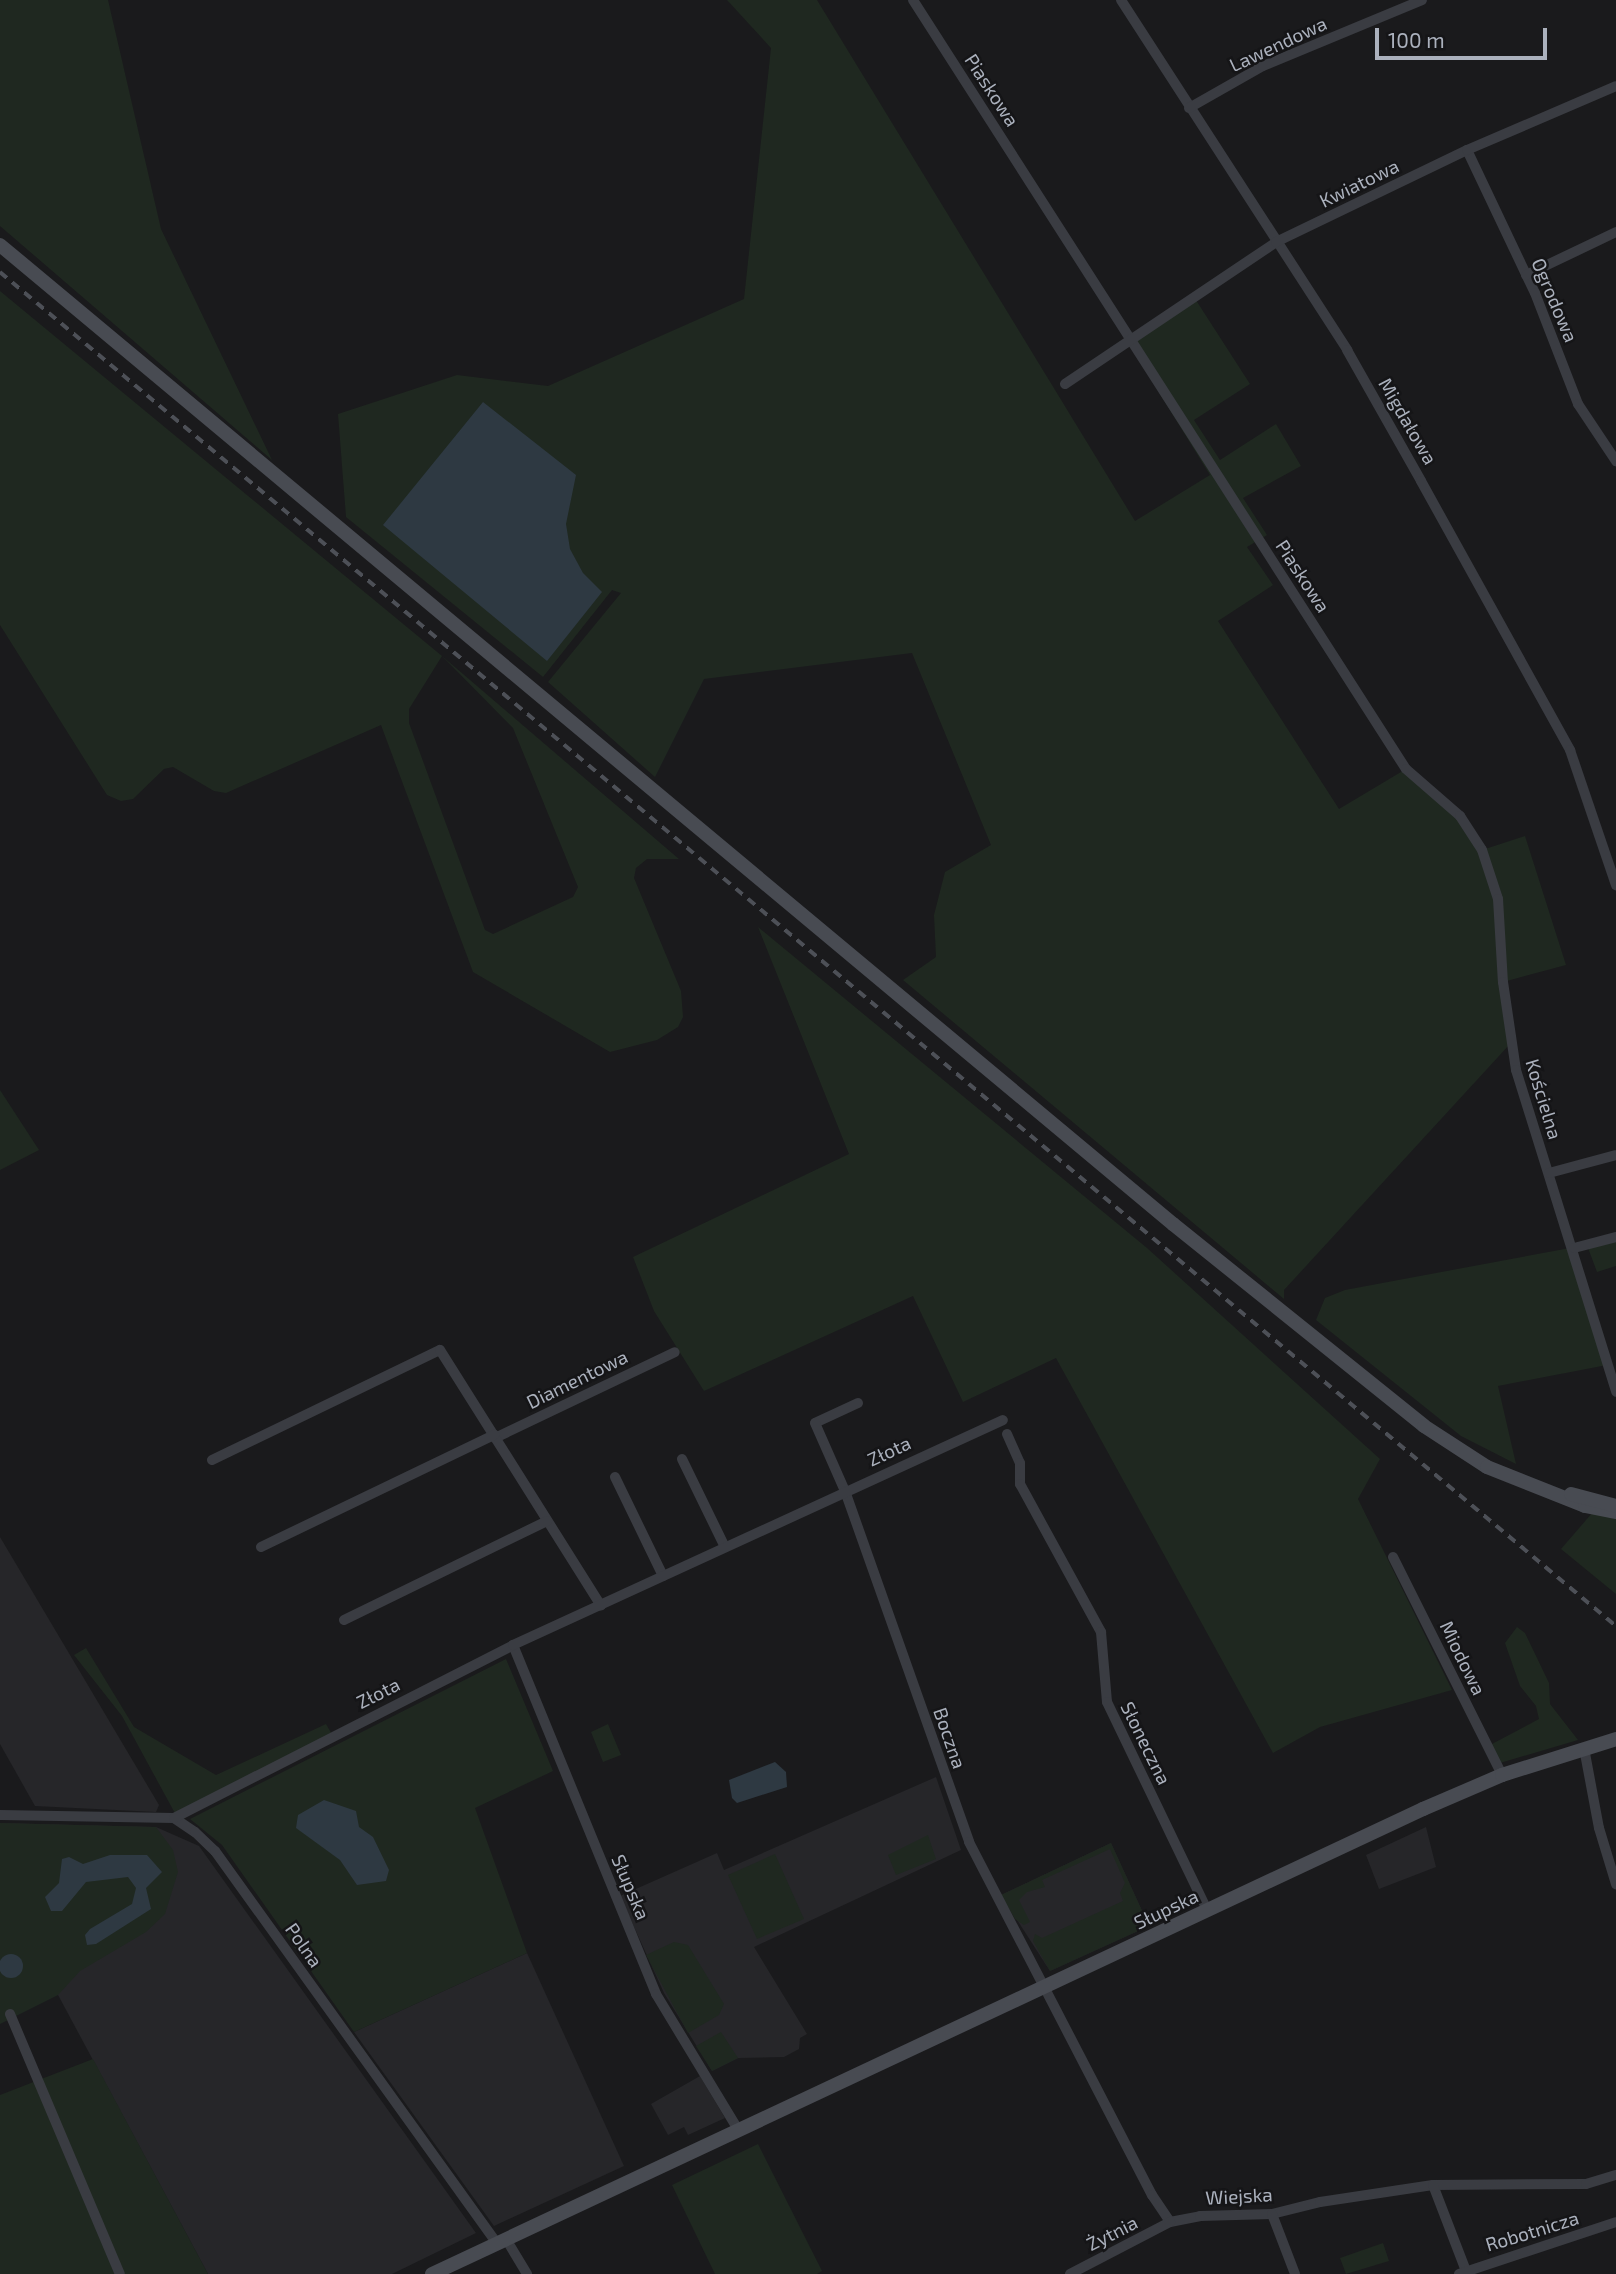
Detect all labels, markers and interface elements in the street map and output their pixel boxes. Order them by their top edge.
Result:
street label: Lawendowa [1226,12,1330,76]
scale bar [1378,14,1550,58]
text: 100 m [1388,27,1445,52]
street label: Piaskowa [960,49,1024,131]
street label: Kwiatowa [1316,154,1402,212]
street label: Ogrodowa [1527,255,1583,345]
street label: Migdałowa [1374,374,1442,468]
street label: Piaskowa [1271,535,1335,617]
street label: Kościelna [1521,1056,1567,1142]
street label: Diamentowa [523,1345,631,1413]
street label: Złota [864,1431,914,1471]
street label: Miodowa [1435,1617,1491,1699]
street label: Złota [353,1673,403,1713]
street label: Słoneczna [1116,1698,1176,1788]
street label: Boczna [929,1704,971,1772]
street label: Słupska [607,1851,655,1923]
street label: Słupska [1130,1884,1202,1934]
street label: Polna [281,1918,327,1972]
street label: Wiejska [1205,2183,1273,2209]
street label: Robotnicza [1483,2206,1581,2256]
street label: Żytnia [1083,2211,1141,2255]

